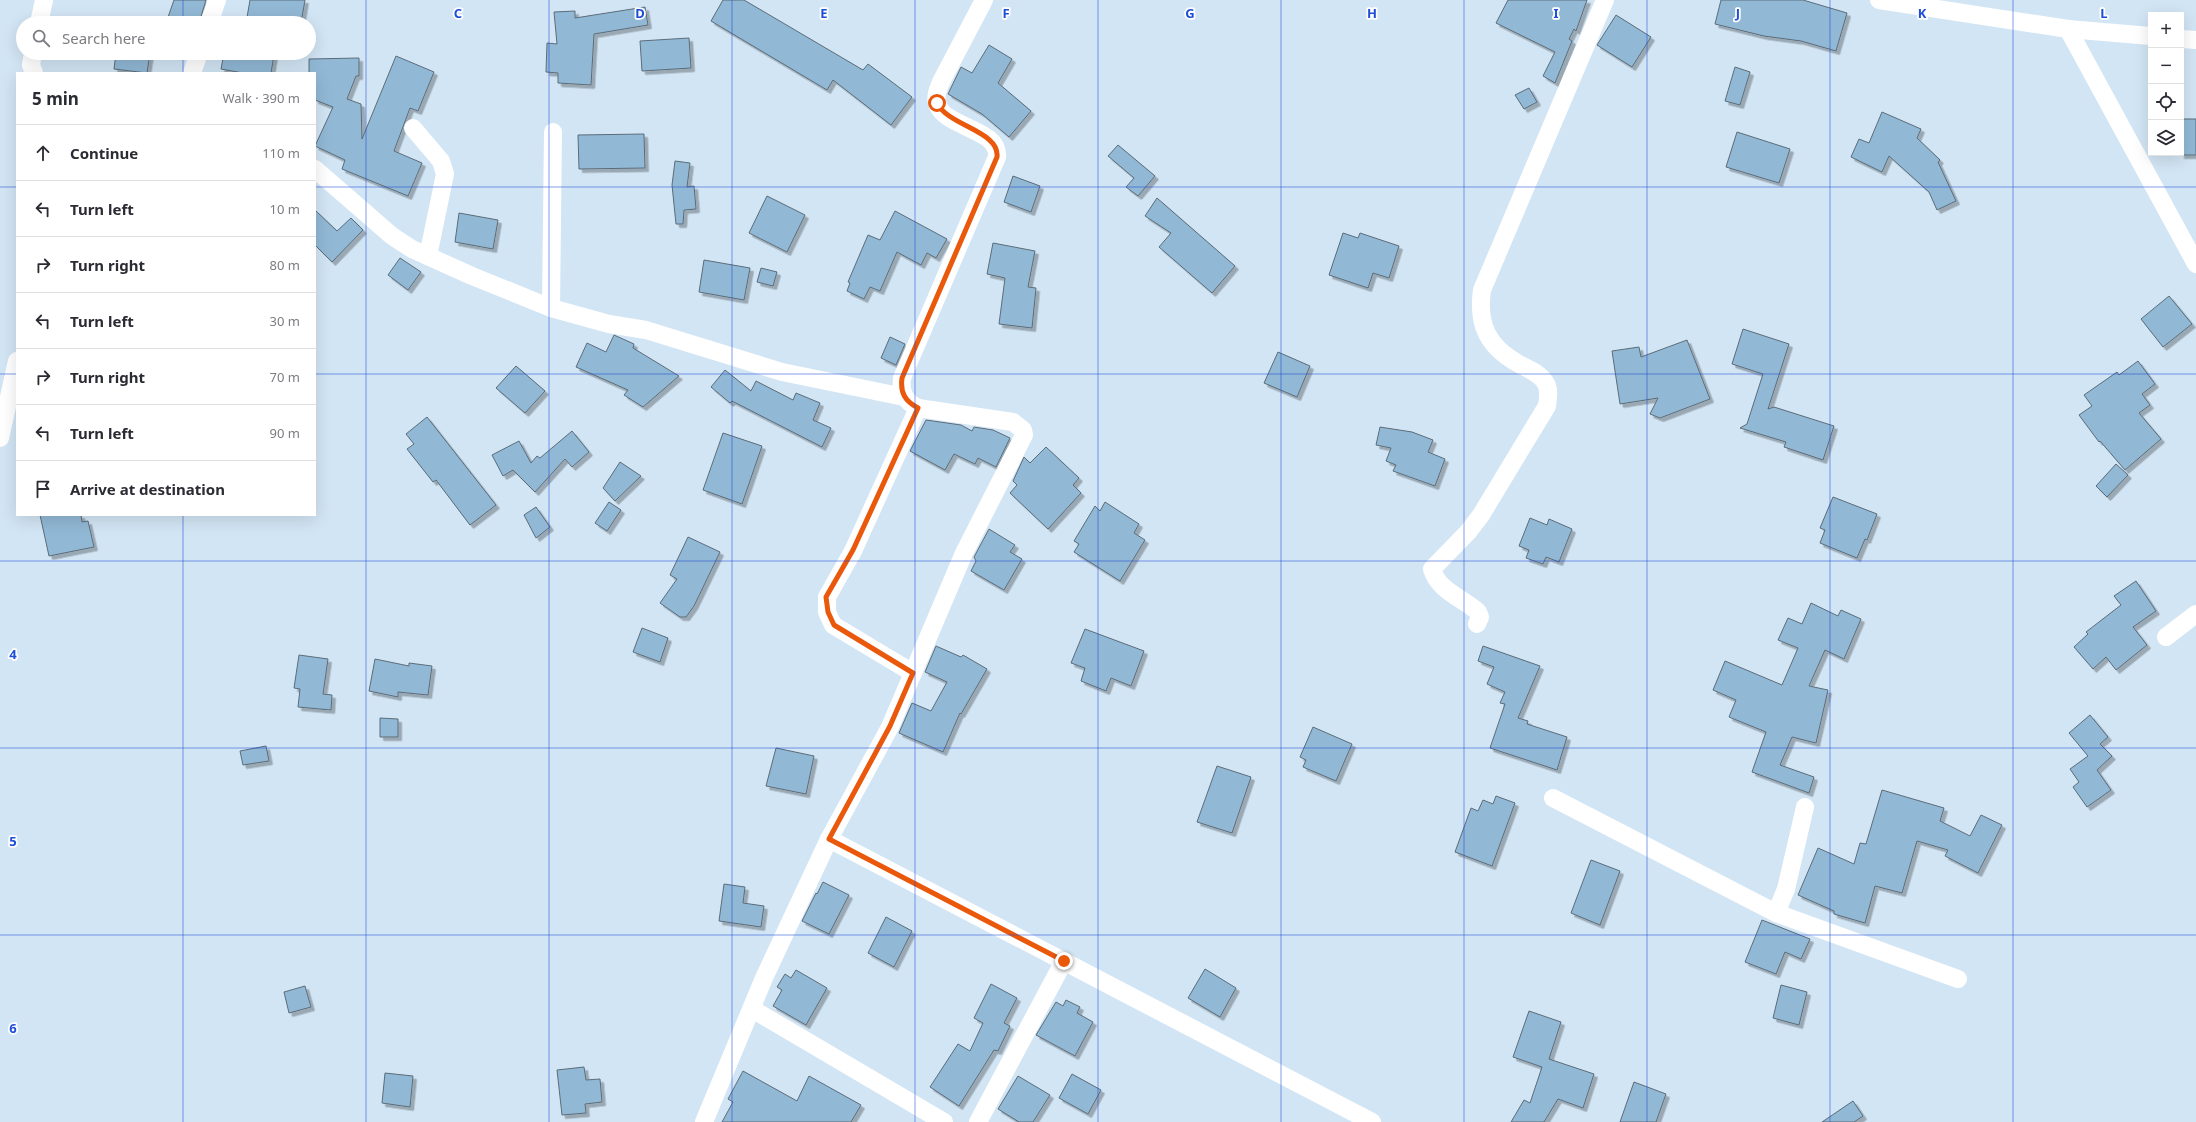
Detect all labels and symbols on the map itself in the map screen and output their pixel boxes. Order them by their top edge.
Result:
text: C [454,4,462,22]
text: D [635,4,645,22]
text: E [820,4,828,22]
text: F [1002,4,1010,22]
text: G [1185,4,1195,22]
text: H [1367,4,1377,22]
text: I [1553,4,1559,22]
text: J [1735,4,1740,22]
text: K [1918,4,1927,22]
text: L [2100,4,2108,22]
route start [928,94,946,112]
text: 4 [9,645,17,663]
text: 5 [9,832,17,850]
route end [1055,952,1073,970]
text: 6 [9,1019,17,1037]

